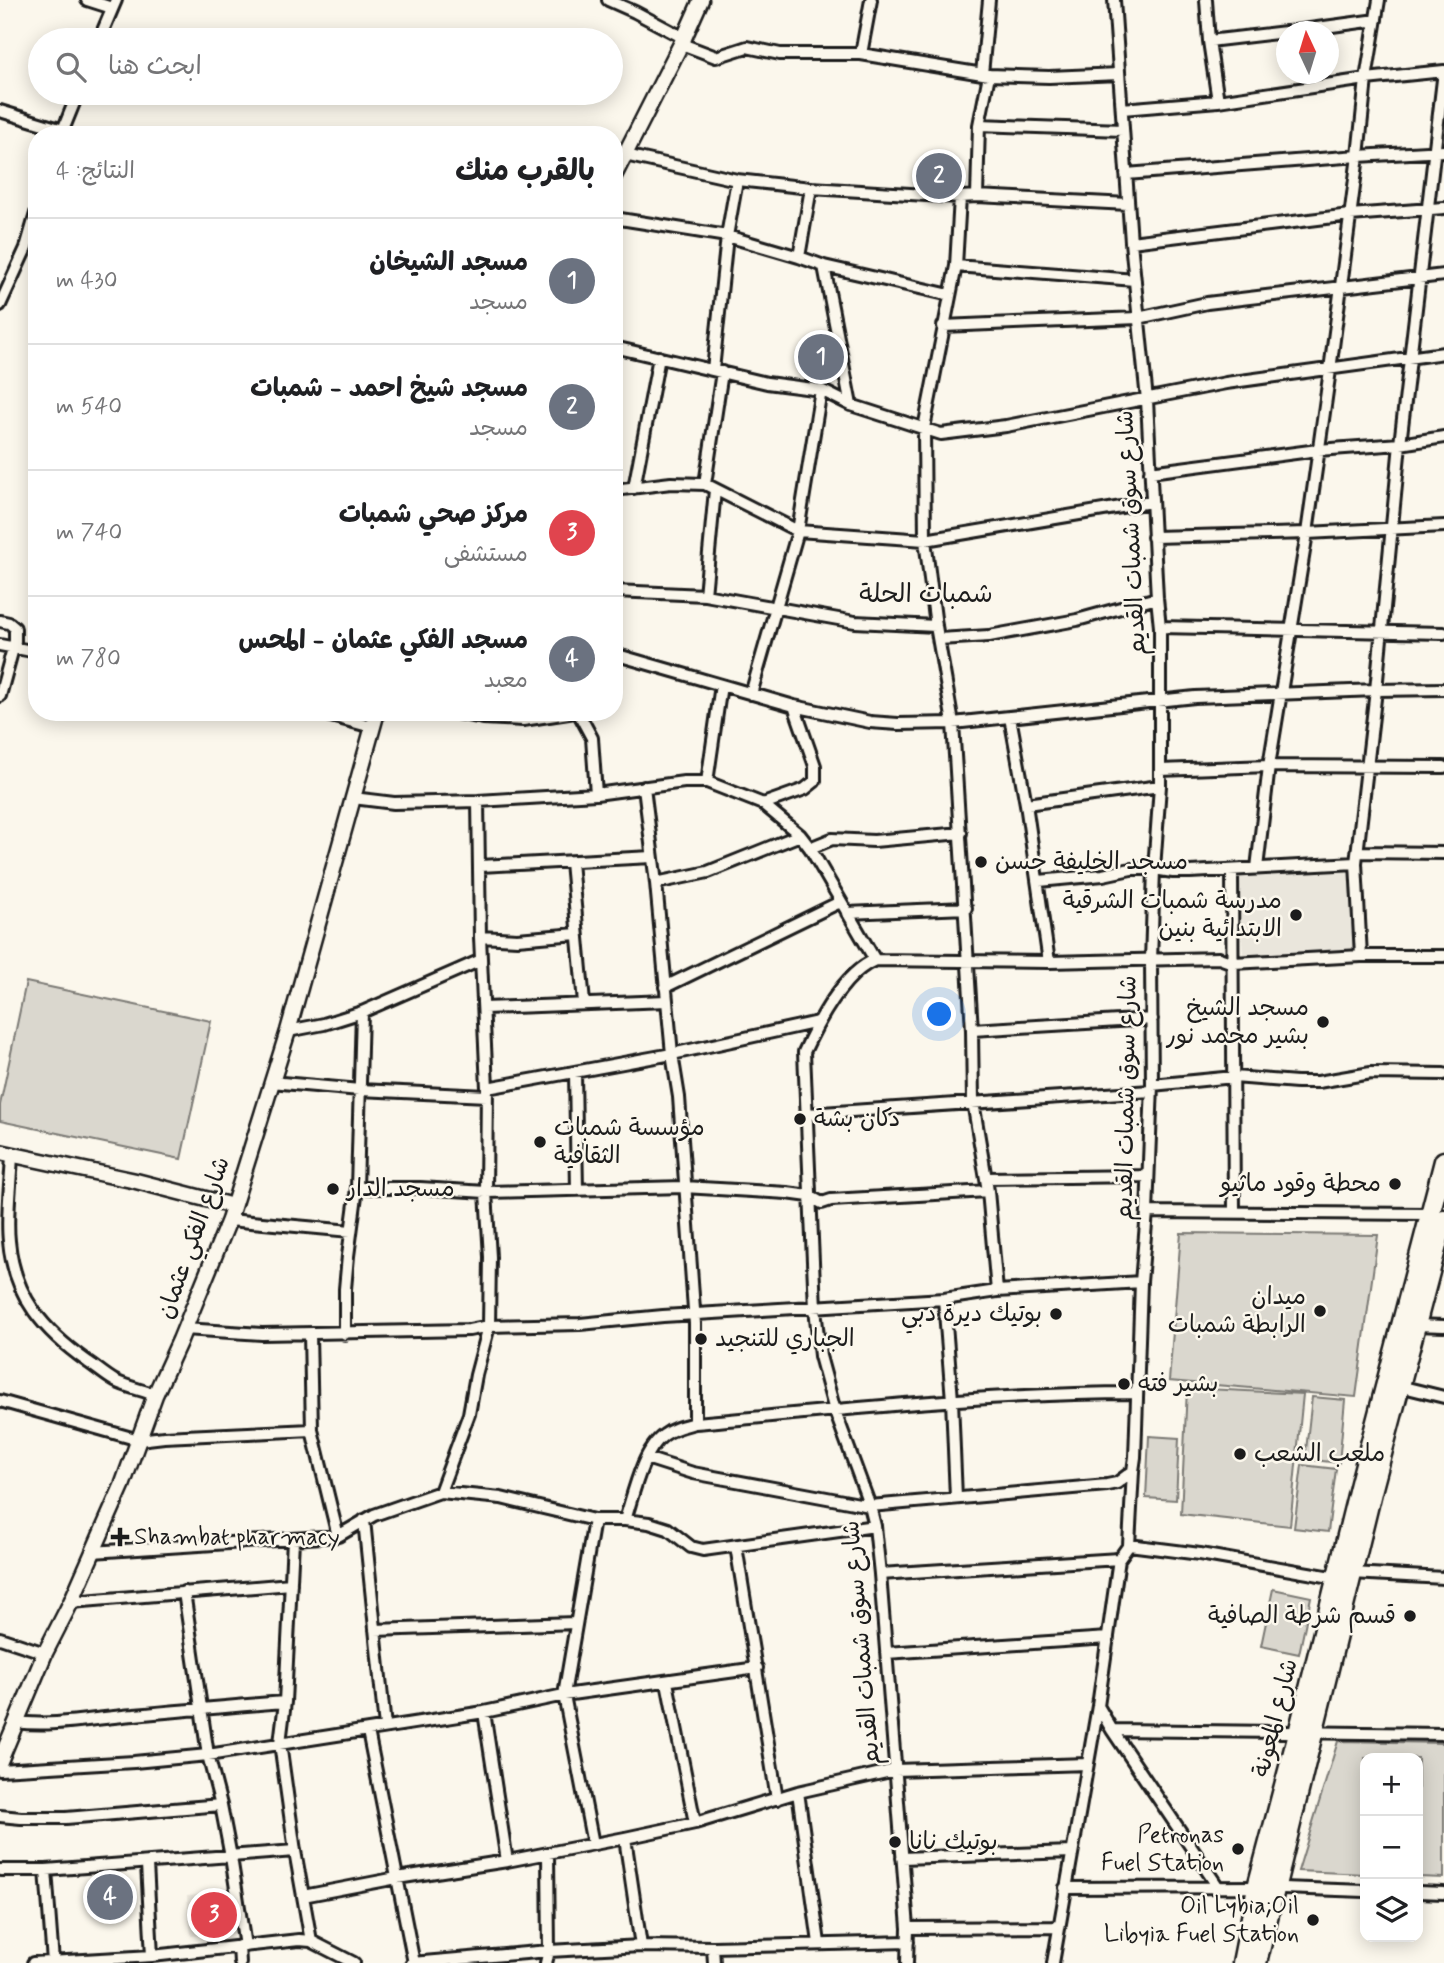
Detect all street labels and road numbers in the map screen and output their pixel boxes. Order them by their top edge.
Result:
street label: شارع سوق شمبات القديم [1110,410,1155,656]
street label: شارع سوق شمبات القديم [1109,975,1146,1221]
street label: شارع الفكي عثمان [150,1153,241,1325]
street label: شارع سوق شمبات القديم [836,1519,889,1767]
street label: شارع المعونة [1246,1656,1306,1780]

